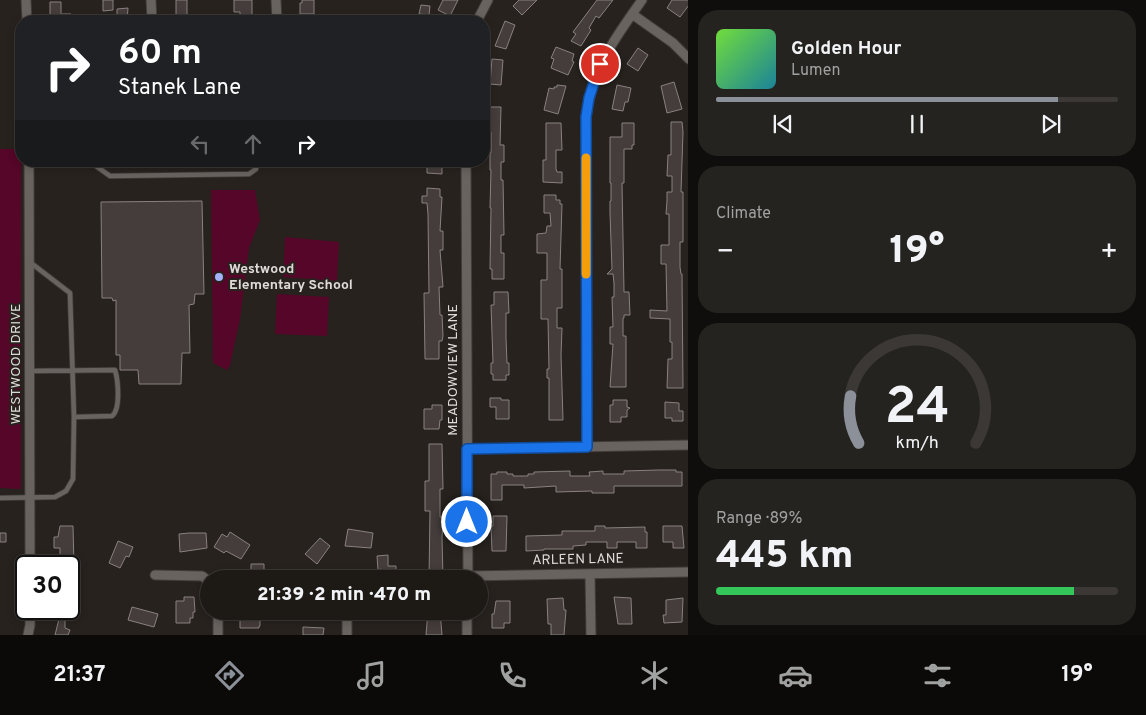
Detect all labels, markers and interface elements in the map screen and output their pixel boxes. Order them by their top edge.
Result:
text: 60 m [118,32,202,76]
icon: right [35,35,100,100]
text: Golden Hour [791,37,902,61]
pin [579,43,621,85]
icon: arrive [586,50,614,78]
text: Lumen [791,61,841,81]
text: Stanek Lane [118,75,241,102]
icon: previous [769,110,797,138]
icon: pause [903,110,931,138]
icon: next [1037,110,1065,138]
icon: left [186,130,214,158]
icon: ahead [239,130,267,158]
icon: right [292,130,320,158]
text: Climate [716,204,771,224]
text: 19° [889,228,945,277]
text: − [716,235,734,271]
text: + [1100,235,1118,271]
place label: Westwood Elementary School [229,261,353,294]
marker: Westwood Elementary School [213,271,225,283]
street label: WESTWOOD DRIVE [8,304,25,425]
street label: MEADOWVIEW LANE [445,304,462,436]
text: 24 [884,376,950,442]
text: km/h [895,432,939,455]
position arrow [440,495,492,547]
text: Range · 89% [716,509,802,529]
text: 445 km [716,533,853,582]
street label: ARLEEN LANE [532,551,624,569]
speed limit sign: 30 [15,555,80,620]
text: 21:39 · 2 min · 470 m [257,583,431,607]
icon: directions [212,658,247,693]
icon: music [354,658,389,693]
icon: phone [495,658,530,693]
icon: climate [637,658,672,693]
icon: car [778,658,813,693]
icon: filters [920,658,955,693]
text: 21:37 [53,662,106,689]
text: 19° [1061,662,1093,689]

